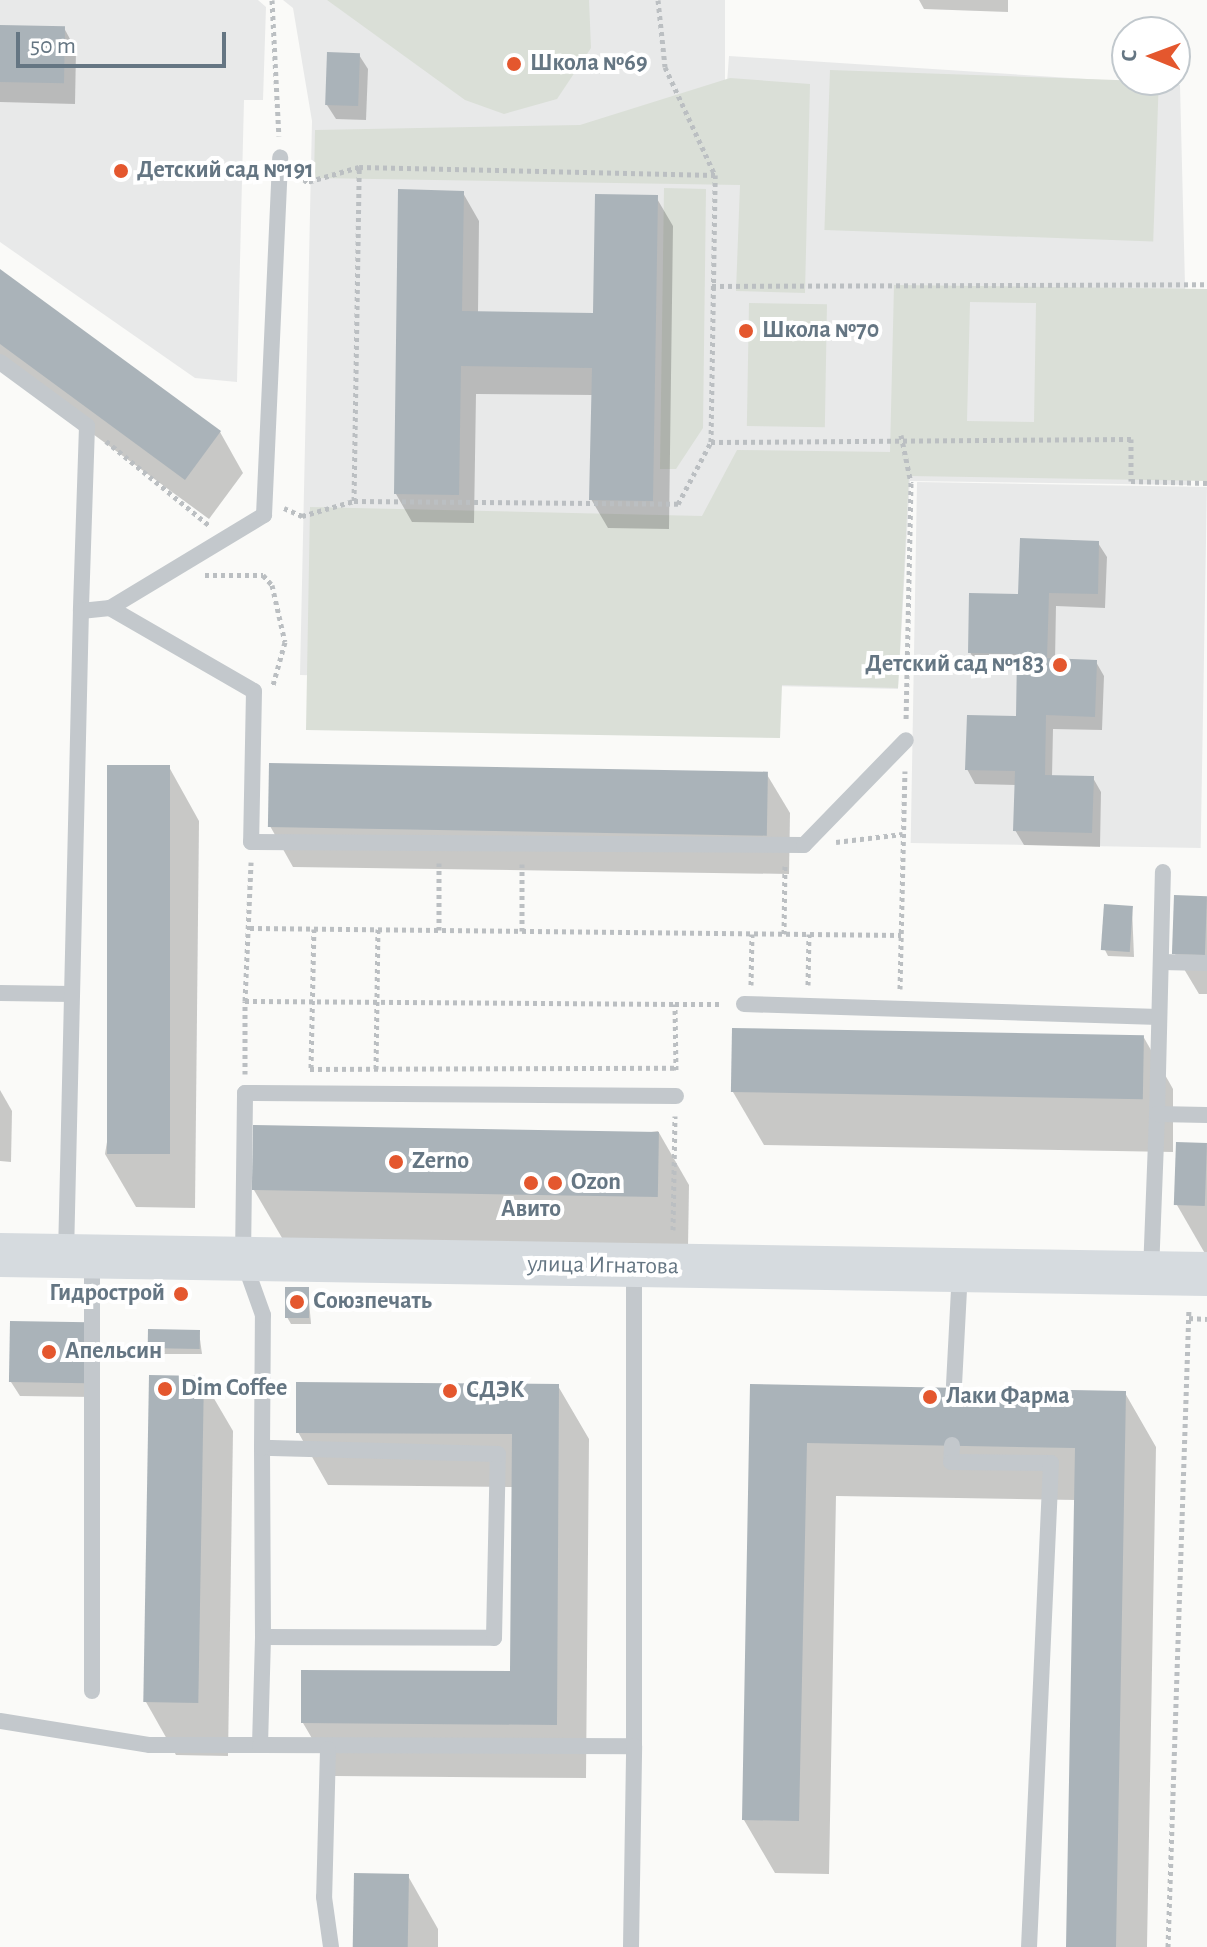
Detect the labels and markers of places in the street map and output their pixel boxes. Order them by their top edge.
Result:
place label: Школа №69 [530,50,648,78]
marker: Школа №69 [505,55,523,73]
place label: Детский сад №191 [137,157,314,185]
marker: Детский сад №191 [112,162,130,180]
place label: Школа №70 [762,317,879,345]
marker: Школа №70 [737,322,755,340]
place label: Детский сад №183 [865,651,1044,679]
marker: Детский сад №183 [1051,656,1069,674]
place label: Zerno [412,1148,469,1176]
marker: Zerno [387,1153,405,1171]
place label: Ozon [571,1169,621,1197]
marker: Авито [522,1174,540,1192]
marker: Ozon [546,1174,564,1192]
place label: Авито [501,1196,561,1224]
place label: Гидрострой [49,1280,165,1308]
marker: Гидрострой [172,1285,190,1303]
place label: Союзпечать [313,1288,432,1316]
marker: Союзпечать [288,1293,306,1311]
place label: Апельсин [65,1338,162,1366]
marker: Апельсин [40,1343,58,1361]
place label: Dim Coffee [181,1375,287,1403]
place label: СДЭК [466,1377,524,1405]
marker: Dim Coffee [156,1380,174,1398]
marker: СДЭК [441,1382,459,1400]
place label: Лаки Фарма [946,1383,1070,1411]
marker: Лаки Фарма [921,1388,939,1406]

